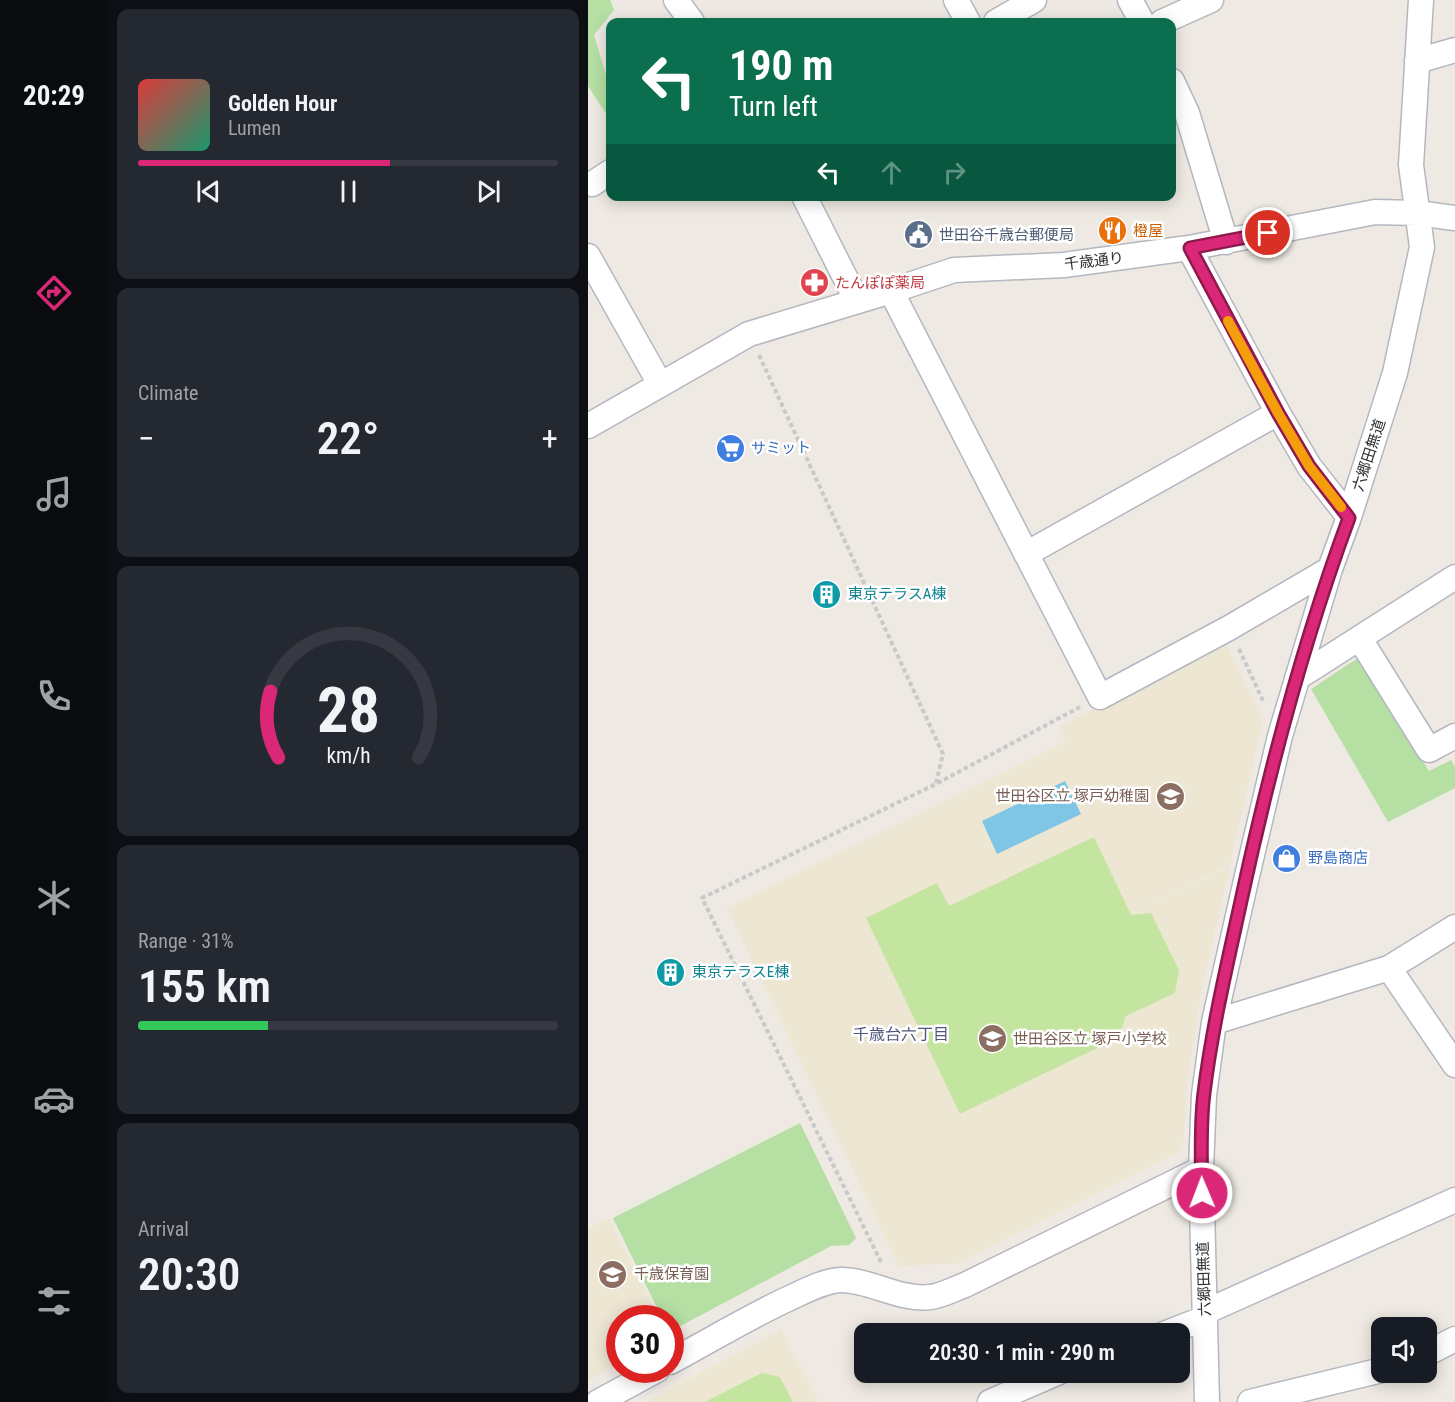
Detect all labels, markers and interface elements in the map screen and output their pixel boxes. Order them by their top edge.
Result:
text: 190 m [729,41,834,90]
icon: left [630,42,708,120]
text: 20:29 [23,80,85,112]
text: Golden Hour [228,91,337,116]
text: Turn left [729,91,818,123]
text: Lumen [228,116,281,140]
icon: left [812,156,845,189]
icon: ahead [875,156,908,189]
icon: right [938,156,971,189]
icon: previous [192,175,225,208]
icon: pause [332,175,365,208]
icon: next [472,175,505,208]
pin [1242,207,1293,258]
restaurant icon: 橙屋 [1096,215,1128,247]
icon: arrive [1251,216,1284,249]
public building icon: 世田谷千歳台郵便局 [902,219,934,251]
place label: 橙屋 [1133,222,1163,240]
place label: 世田谷千歳台郵便局 [939,226,1074,244]
street label: 千歳通り [1063,248,1125,274]
pharmacy icon: たんぽぽ薬局 [798,267,830,299]
icon: directions [33,272,75,314]
place label: たんぽぽ薬局 [835,274,925,292]
text: Climate [138,381,198,405]
text: 22° [317,412,379,465]
street label: 六郷田無道 [1349,417,1389,493]
text: − [138,419,155,458]
text: + [542,419,558,458]
supermarket icon: サミット [714,432,746,464]
place label: サミット [751,439,811,457]
icon: music [33,473,75,515]
building icon: 東京テラスA棟 [811,578,843,610]
place label: 東京テラスA棟 [848,585,946,603]
text: 28 [316,674,380,747]
icon: phone [33,675,75,717]
text: km/h [326,743,370,768]
school or university icon: 世田谷区立 塚戸幼稚園 [1154,780,1186,812]
place label: 世田谷区立 塚戸幼稚園 [996,787,1149,805]
shop icon: 野島商店 [1271,842,1303,874]
place label: 野島商店 [1308,849,1368,867]
icon: climate [33,877,75,919]
text: Range · 31% [138,929,234,953]
building icon: 東京テラスE棟 [655,956,687,988]
text: 155 km [138,960,271,1013]
place label: 東京テラスE棟 [692,963,789,981]
school or university icon: 世田谷区立 塚戸小学校 [976,1023,1008,1055]
district label: 千歳台六丁目 [853,1025,949,1044]
place label: 世田谷区立 塚戸小学校 [1013,1030,1166,1048]
icon: car [33,1078,75,1120]
position arrow [1170,1161,1234,1225]
text: Arrival [138,1217,189,1241]
street label: 六郷田無道 [1194,1241,1214,1317]
text: 20:30 [138,1248,240,1301]
school or university icon: 千歳保育園 [597,1258,629,1290]
place label: 千歳保育園 [634,1265,709,1283]
icon: filters [33,1280,75,1322]
speed limit sign: 30 [606,1305,684,1383]
map controls [1371,1317,1437,1383]
button: sound [1371,1317,1437,1383]
text: 20:30 · 1 min · 290 m [929,1340,1115,1365]

